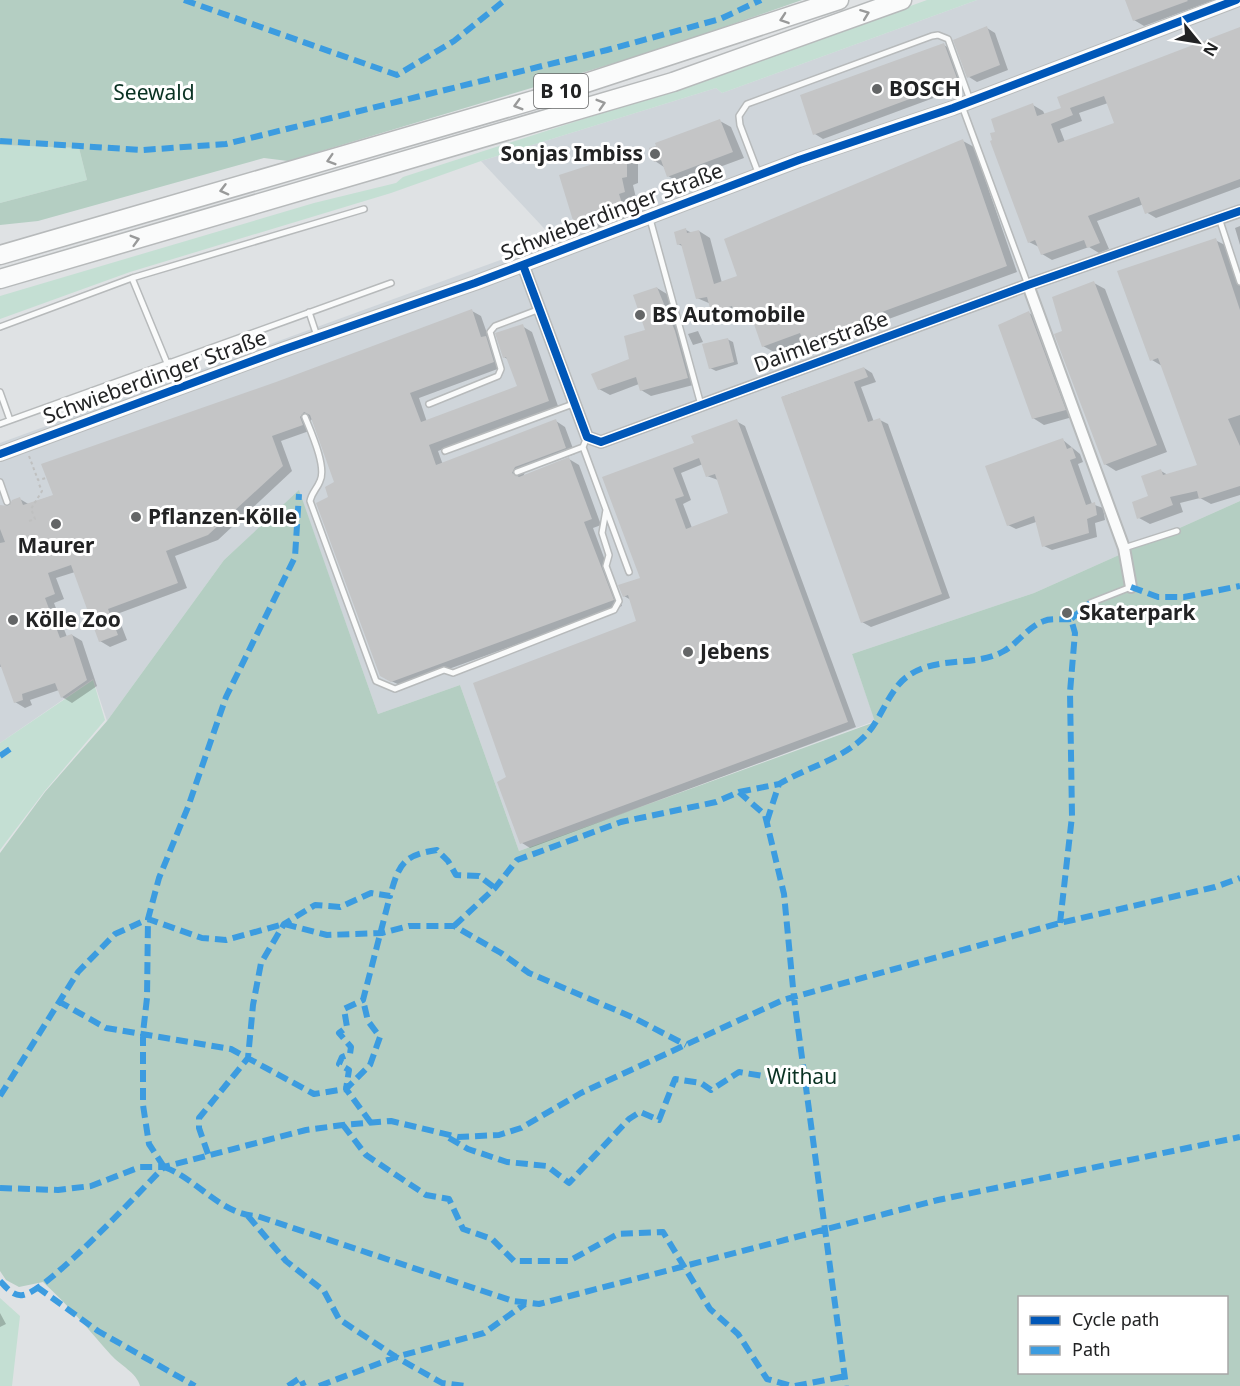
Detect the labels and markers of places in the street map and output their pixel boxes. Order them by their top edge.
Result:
place label: BOSCH [889,74,961,102]
marker: BOSCH [870,82,884,96]
place label: Sonjas Imbiss [501,139,643,167]
marker: Sonjas Imbiss [648,147,662,161]
place label: BS Automobile [652,300,805,328]
marker: BS Automobile [633,308,647,322]
place label: Pflanzen-Kölle [148,502,297,530]
marker: Pflanzen-Kölle [129,510,143,524]
marker: Maurer [49,517,63,531]
place label: Maurer [18,531,95,559]
place label: Skaterpark [1079,598,1196,626]
place label: Kölle Zoo [25,605,121,633]
marker: Skaterpark [1060,606,1074,620]
marker: Kölle Zoo [6,613,20,627]
place label: Jebens [698,637,770,665]
marker: Jebens [681,645,695,659]

